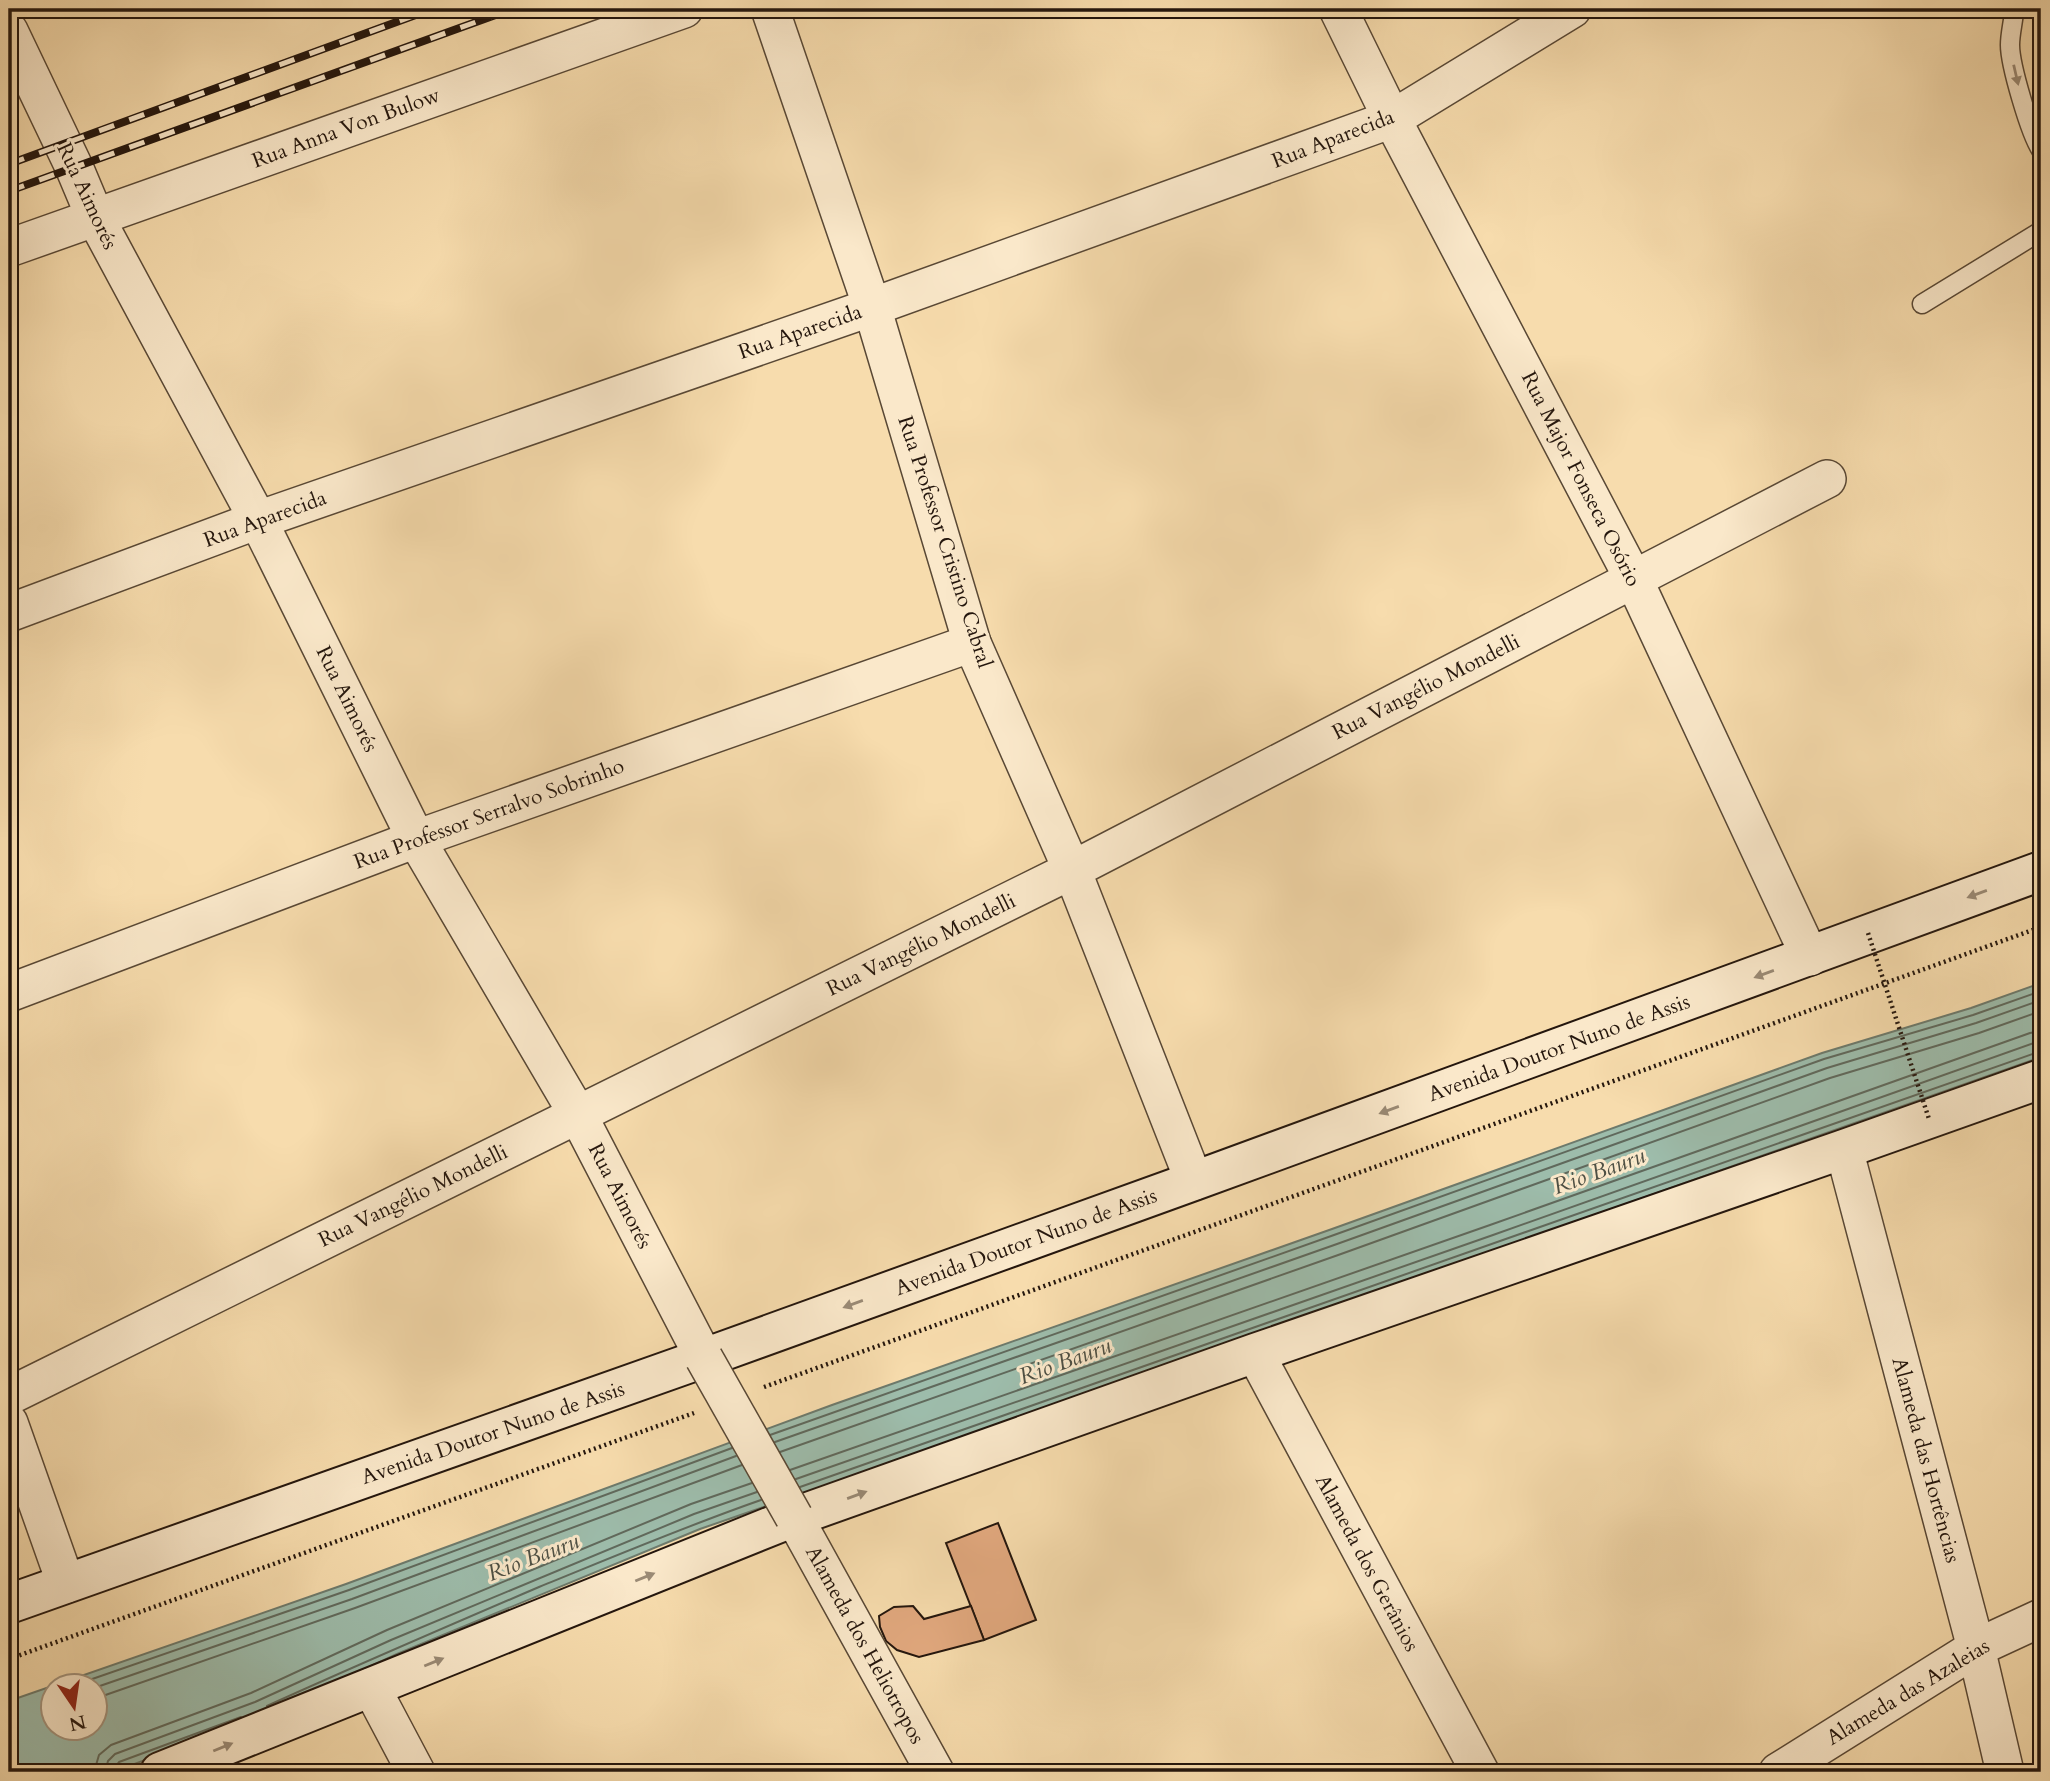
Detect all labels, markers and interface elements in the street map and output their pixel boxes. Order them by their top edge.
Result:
one-way arrow [2011,64,2022,86]
street label: Rua Anna Von Bulow [248,80,444,175]
street label: Rua Aparecida [1268,102,1398,176]
street label: Rua Aimorés [50,138,124,254]
street label: Rua Aparecida [734,297,866,367]
street label: Rua Major Fonseca Osório [1514,366,1648,592]
street label: Rua Professor Cristino Cabral [891,412,999,672]
street label: Rua Aparecida [199,483,331,555]
street label: Rua Vangélio Mondelli [1327,627,1525,747]
street label: Rua Aimorés [309,641,385,757]
street label: Rua Professor Serralvo Sobrinho [350,752,628,876]
street label: Rua Vangélio Mondelli [822,887,1021,1003]
one-way arrow [1966,889,1987,900]
one-way arrow [1753,968,1774,979]
street label: Avenida Doutor Nuno de Assis [1424,987,1694,1109]
one-way arrow [1378,1105,1399,1116]
street label: Rua Vangélio Mondelli [314,1138,513,1254]
street label: Rua Aimorés [581,1138,659,1254]
water label: Rio Bauru [1548,1140,1650,1202]
street label: Avenida Doutor Nuno de Assis [891,1181,1161,1303]
one-way arrow [842,1299,863,1310]
water label: Rio Bauru [1014,1330,1116,1392]
street label: Alameda das Hortências [1885,1354,1967,1566]
street label: Avenida Doutor Nuno de Assis [357,1374,629,1492]
street label: Alameda dos Gerânios [1308,1469,1426,1657]
one-way arrow [847,1489,868,1500]
water label: Rio Bauru [482,1525,584,1589]
street label: Alameda dos Heliotropos [798,1541,932,1749]
one-way arrow [635,1571,656,1582]
street label: Alameda das Azaleias [1821,1632,1995,1752]
one-way arrow [424,1656,445,1667]
north arrow [38,1672,108,1742]
text: N [66,1708,89,1737]
one-way arrow [213,1741,234,1752]

